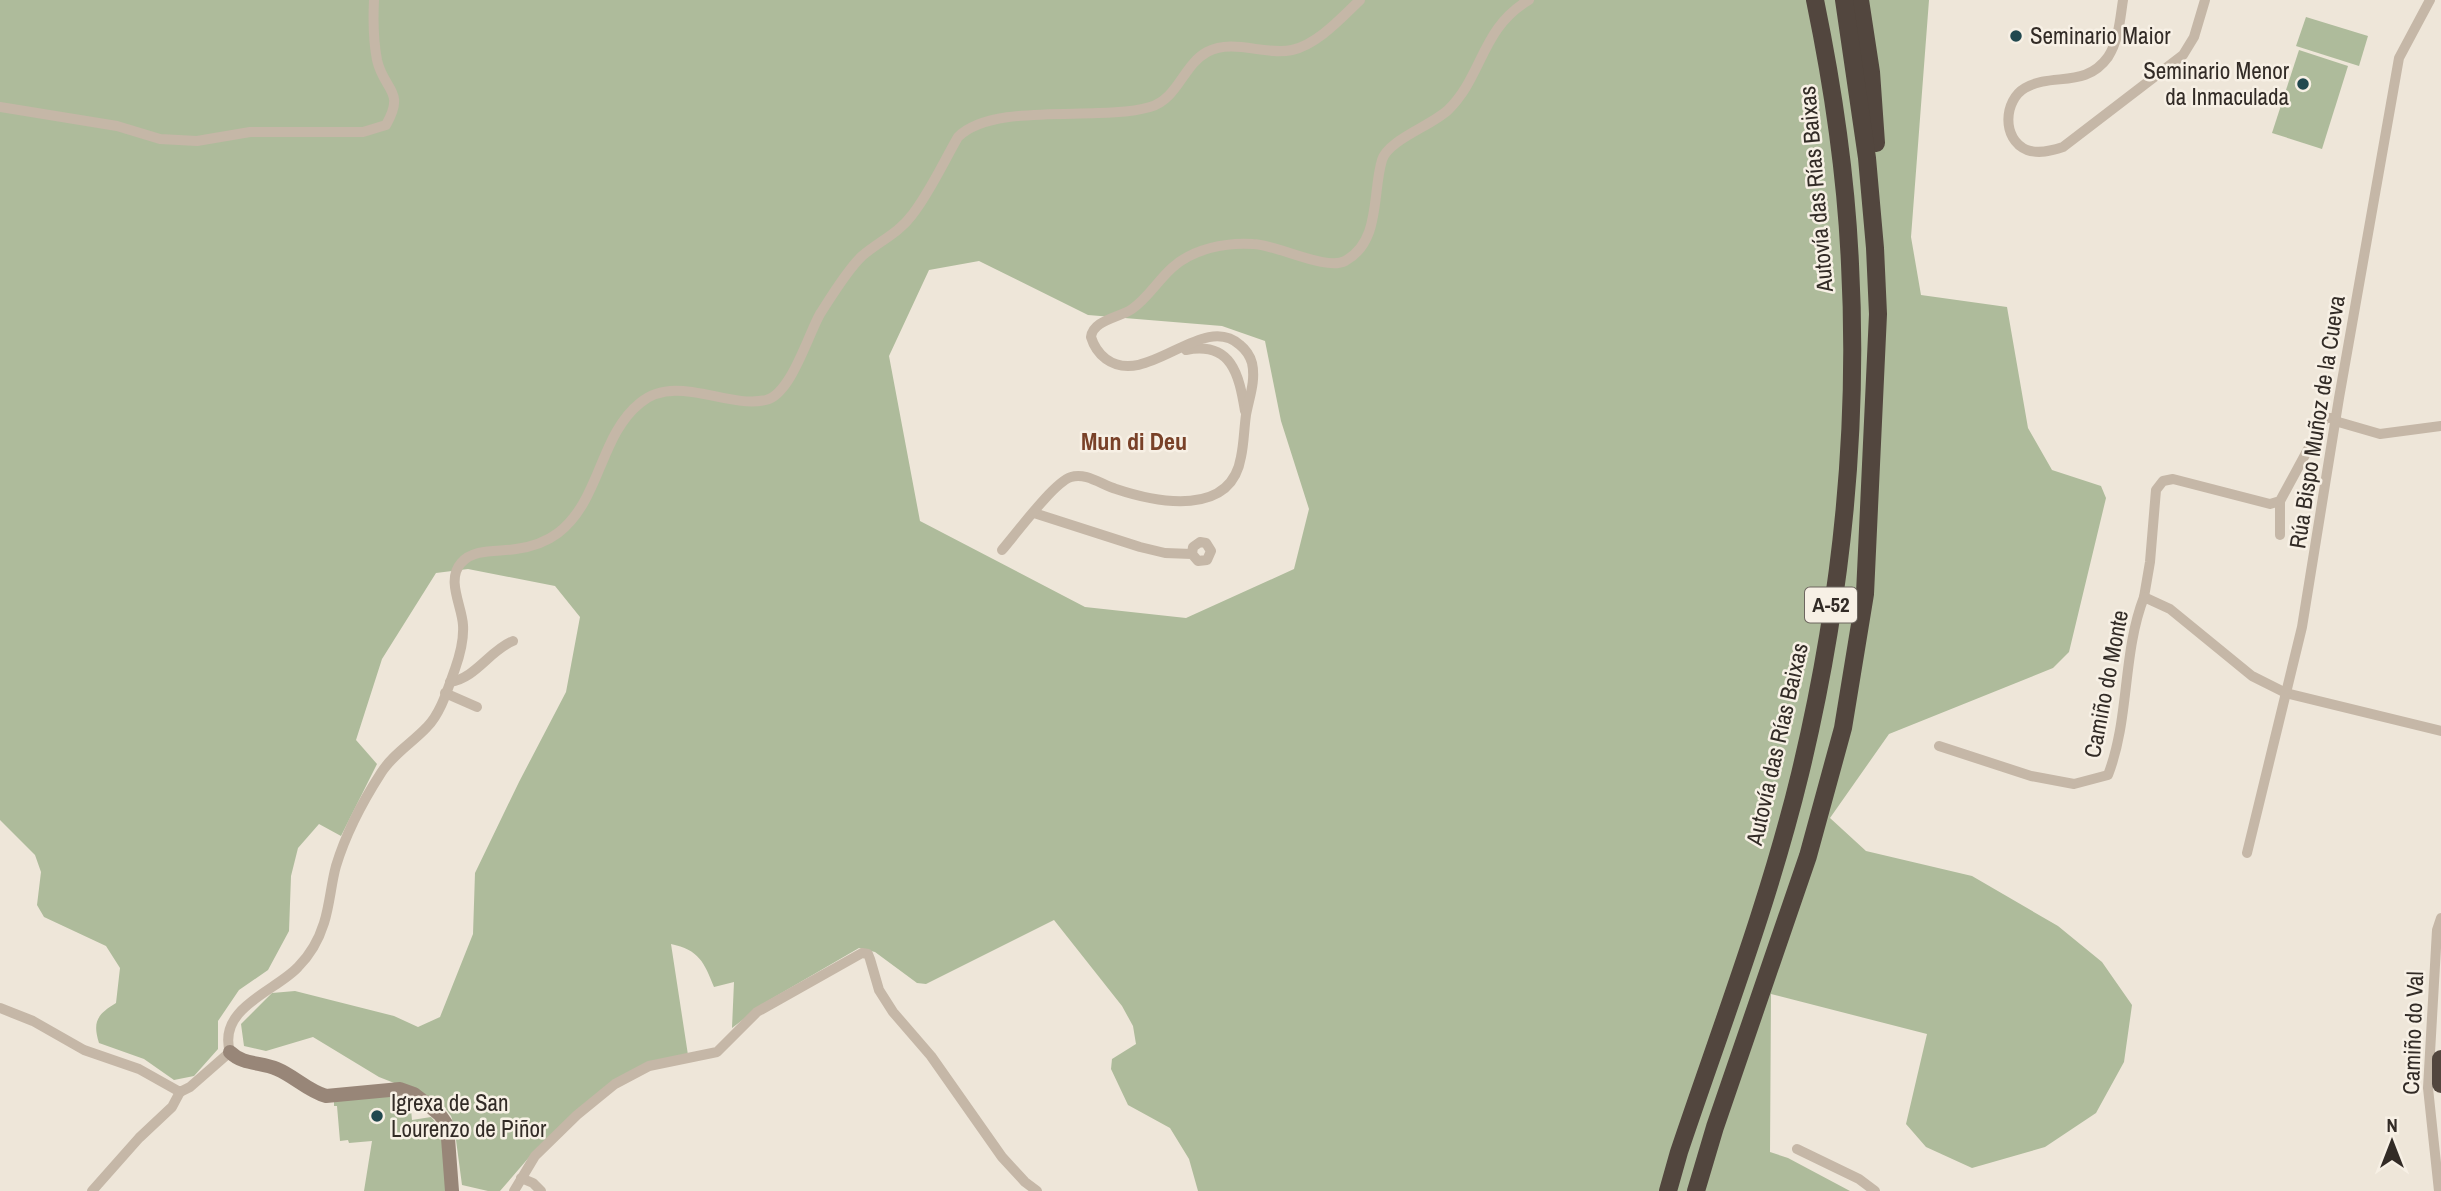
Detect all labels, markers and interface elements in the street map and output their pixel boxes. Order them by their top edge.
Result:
place label: Seminario Maior [2030,20,2171,51]
marker: Seminario Maior [2008,28,2024,44]
place label: Seminario Menor da Inmaculada [2143,55,2290,112]
marker: Seminario Menor da Inmaculada [2295,76,2311,92]
street label: Autovía das Rías Baixas [1791,85,1840,294]
street label: Rúa Bispo Muñoz de la Cueva [2281,293,2352,551]
district label: Mun di Deu [1081,425,1187,457]
road number: A-52 [1805,588,1857,622]
street label: Camiño do Monte [2076,607,2135,760]
street label: Autovía das Rías Baixas [1738,640,1815,849]
street label: Camiño do Val [2395,971,2430,1095]
place label: Igrexa de San Lourenzo de Piñor [391,1087,547,1144]
north arrow [2357,1107,2427,1177]
marker: Igrexa de San Lourenzo de Piñor [369,1108,385,1124]
text: N [2386,1112,2398,1138]

